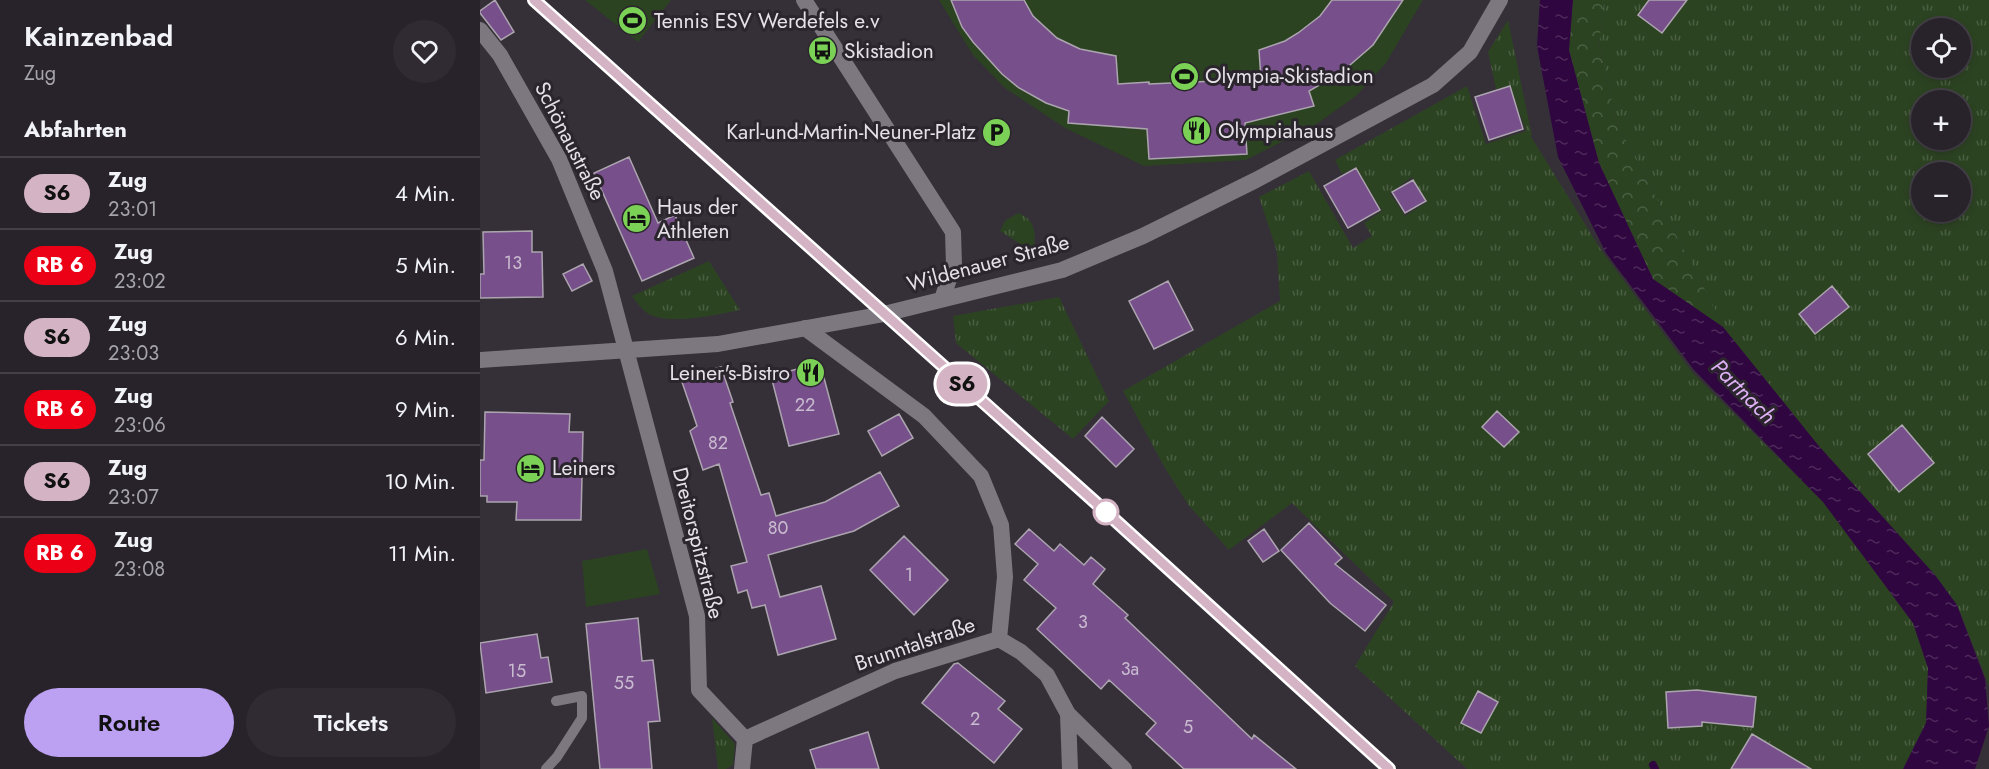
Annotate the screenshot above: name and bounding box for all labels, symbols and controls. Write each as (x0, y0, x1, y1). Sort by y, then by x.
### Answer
sports icon: Tennis ESV Werdefels e.v (617, 5, 649, 37)
place label: Tennis ESV Werdefels e.v (654, 6, 880, 36)
text: Kainzenbad (24, 16, 173, 57)
map controls (1911, 18, 1971, 222)
button: locate (1911, 18, 1971, 78)
button: heart (393, 20, 456, 83)
bus stop icon: Skistadion (807, 35, 839, 67)
place label: Skistadion (844, 36, 934, 66)
text: Zug (24, 59, 56, 88)
sports icon: Olympia-Skistadion (1168, 60, 1200, 92)
place label: Olympia-Skistadion (1205, 61, 1374, 91)
street label: Schönaustraße (527, 76, 613, 206)
button: + (1911, 90, 1971, 150)
text: Abfahrten (24, 113, 127, 145)
restaurant icon: Olympiahaus (1181, 115, 1213, 147)
parking icon: Karl-und-Martin-Neuner-Platz (981, 116, 1013, 148)
place label: Olympiahaus (1218, 116, 1333, 146)
place label: Karl-und-Martin-Neuner-Platz (726, 117, 976, 147)
button: − (1911, 162, 1971, 222)
text: Zug (108, 163, 147, 195)
text: 4 Min. (395, 177, 456, 209)
text: S6 (43, 178, 71, 208)
place label: Haus der Athleten (657, 192, 739, 246)
text: 23:01 (108, 195, 157, 224)
hotel icon: Haus der Athleten (620, 203, 652, 235)
street label: Wildenauer Straße (904, 227, 1073, 299)
text: Zug (114, 235, 153, 267)
text: 5 Min. (395, 249, 456, 281)
text: RB 6 (36, 250, 84, 280)
house number: 13 (504, 250, 522, 276)
text: 23:02 (114, 267, 166, 296)
text: Zug (108, 307, 147, 339)
text: 6 Min. (395, 321, 456, 353)
text: S6 (43, 322, 71, 352)
text: 23:03 (108, 339, 159, 368)
water label: Partnach (1704, 351, 1784, 431)
restaurant icon: Leiner's-Bistro (795, 357, 827, 389)
place label: Leiner's-Bistro (669, 358, 790, 388)
line badge: S6 (935, 364, 989, 404)
text: S6 (948, 369, 976, 399)
text: Zug (114, 379, 153, 411)
house number: 22 (795, 392, 815, 418)
text: 9 Min. (395, 393, 456, 425)
text: RB 6 (36, 394, 84, 424)
text: 23:06 (114, 411, 166, 440)
house number: 82 (708, 430, 728, 456)
text: Zug (108, 451, 147, 483)
hotel icon: Leiners (515, 452, 547, 484)
place label: Leiners (552, 453, 615, 483)
street label: Dreitorspitzstraße (665, 464, 731, 622)
text: 10 Min. (385, 465, 456, 497)
text: S6 (43, 466, 71, 496)
text: 23:07 (108, 483, 159, 512)
unlabelled marker (1093, 499, 1119, 525)
house number: 80 (768, 515, 789, 541)
text: Zug (114, 523, 153, 555)
text: 11 Min. (388, 537, 456, 569)
text: RB 6 (36, 538, 84, 568)
text: 23:08 (114, 555, 165, 584)
house number: 1 (905, 562, 913, 588)
street label: Brunntalstraße (851, 609, 979, 679)
house number: 3 (1078, 609, 1088, 635)
house number: 3a (1121, 656, 1139, 682)
house number: 15 (508, 658, 526, 684)
house number: 55 (614, 670, 634, 696)
button: Route (24, 688, 234, 757)
button: Tickets (246, 688, 456, 757)
house number: 2 (970, 706, 980, 732)
house number: 5 (1183, 714, 1193, 740)

